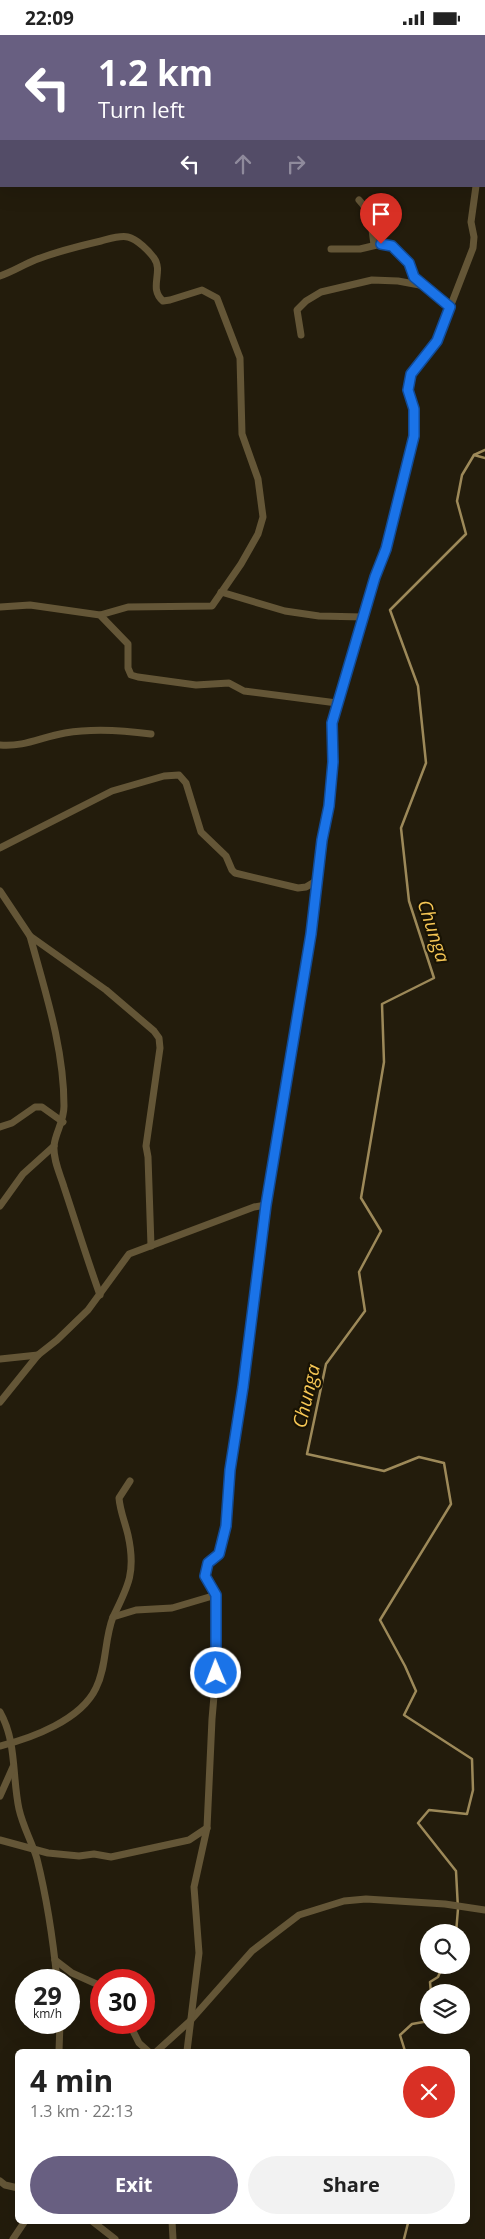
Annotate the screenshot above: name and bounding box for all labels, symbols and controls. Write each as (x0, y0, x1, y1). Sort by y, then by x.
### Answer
text: 22:09 (25, 5, 74, 31)
text: 1.2 km (98, 49, 213, 96)
icon: left (15, 55, 80, 120)
text: Turn left (98, 94, 185, 124)
icon: left (176, 150, 204, 178)
icon: ahead (229, 150, 257, 178)
icon: right (282, 150, 310, 178)
pin (360, 193, 402, 244)
icon: arrive (367, 200, 395, 228)
water label: Chunga (412, 896, 456, 966)
water label: Chunga (286, 1361, 326, 1430)
position arrow (189, 1646, 241, 1698)
map controls (420, 1924, 470, 2034)
button: search (420, 1924, 470, 1974)
speed limit sign: 30 (90, 1969, 155, 2034)
text: 29 (33, 1978, 62, 2012)
button: layers (420, 1984, 470, 2034)
text: km/h (33, 2005, 62, 2022)
text: 4 min (30, 2060, 113, 2101)
button: close (403, 2066, 455, 2118)
text: 1.3 km · 22:13 (30, 2100, 133, 2122)
button: Exit (30, 2156, 238, 2214)
button: Share (248, 2156, 455, 2214)

